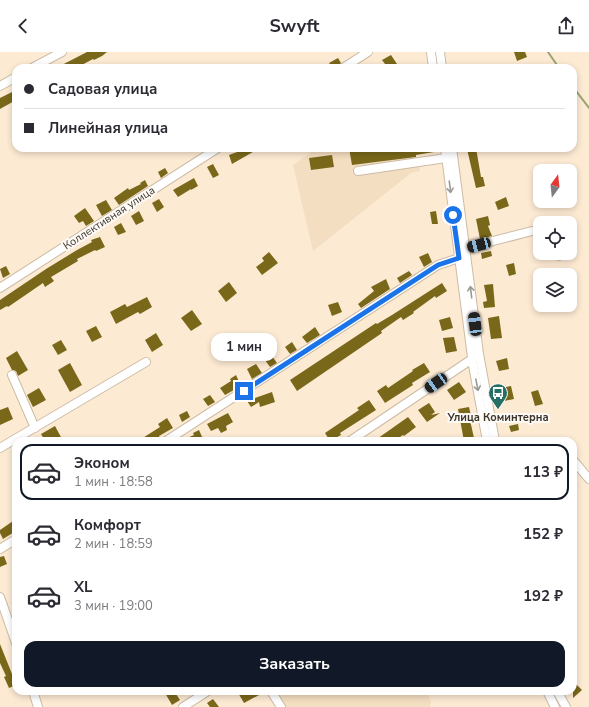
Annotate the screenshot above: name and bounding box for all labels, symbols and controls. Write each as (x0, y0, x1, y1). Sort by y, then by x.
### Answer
text: Swyft (270, 14, 319, 38)
icon: back (12, 15, 34, 37)
icon: share (555, 15, 577, 37)
text: Садовая улица (48, 79, 157, 99)
text: Линейная улица (48, 118, 168, 138)
north arrow (533, 164, 577, 208)
map controls (533, 164, 577, 312)
one-way arrow (446, 180, 454, 193)
street label: Коллективная улица (60, 183, 158, 253)
route start (444, 206, 462, 224)
button: locate (533, 216, 577, 260)
car (466, 236, 492, 254)
button: layers (533, 268, 577, 312)
one-way arrow (467, 286, 475, 299)
car (468, 311, 482, 337)
callout: 1 мин (211, 333, 277, 361)
text: 1 мин (226, 338, 262, 356)
car (423, 371, 449, 395)
one-way arrow (473, 378, 481, 391)
route end (235, 382, 253, 400)
bus stop icon: Улица Коминтерна (487, 382, 509, 410)
place label: Улица Коминтерна (446, 410, 549, 425)
text: Эконом (74, 453, 130, 473)
icon: car (26, 454, 62, 490)
text: 113 ₽ (523, 462, 563, 482)
text: 1 мин · 18:58 (74, 473, 153, 491)
text: Комфорт (74, 515, 141, 535)
icon: car (26, 516, 62, 552)
text: 152 ₽ (523, 524, 563, 544)
text: 2 мин · 18:59 (74, 535, 153, 553)
text: XL (74, 577, 93, 597)
icon: car (26, 578, 62, 614)
text: 192 ₽ (523, 586, 563, 606)
text: 3 мин · 19:00 (74, 597, 153, 615)
button: Заказать (24, 641, 565, 687)

